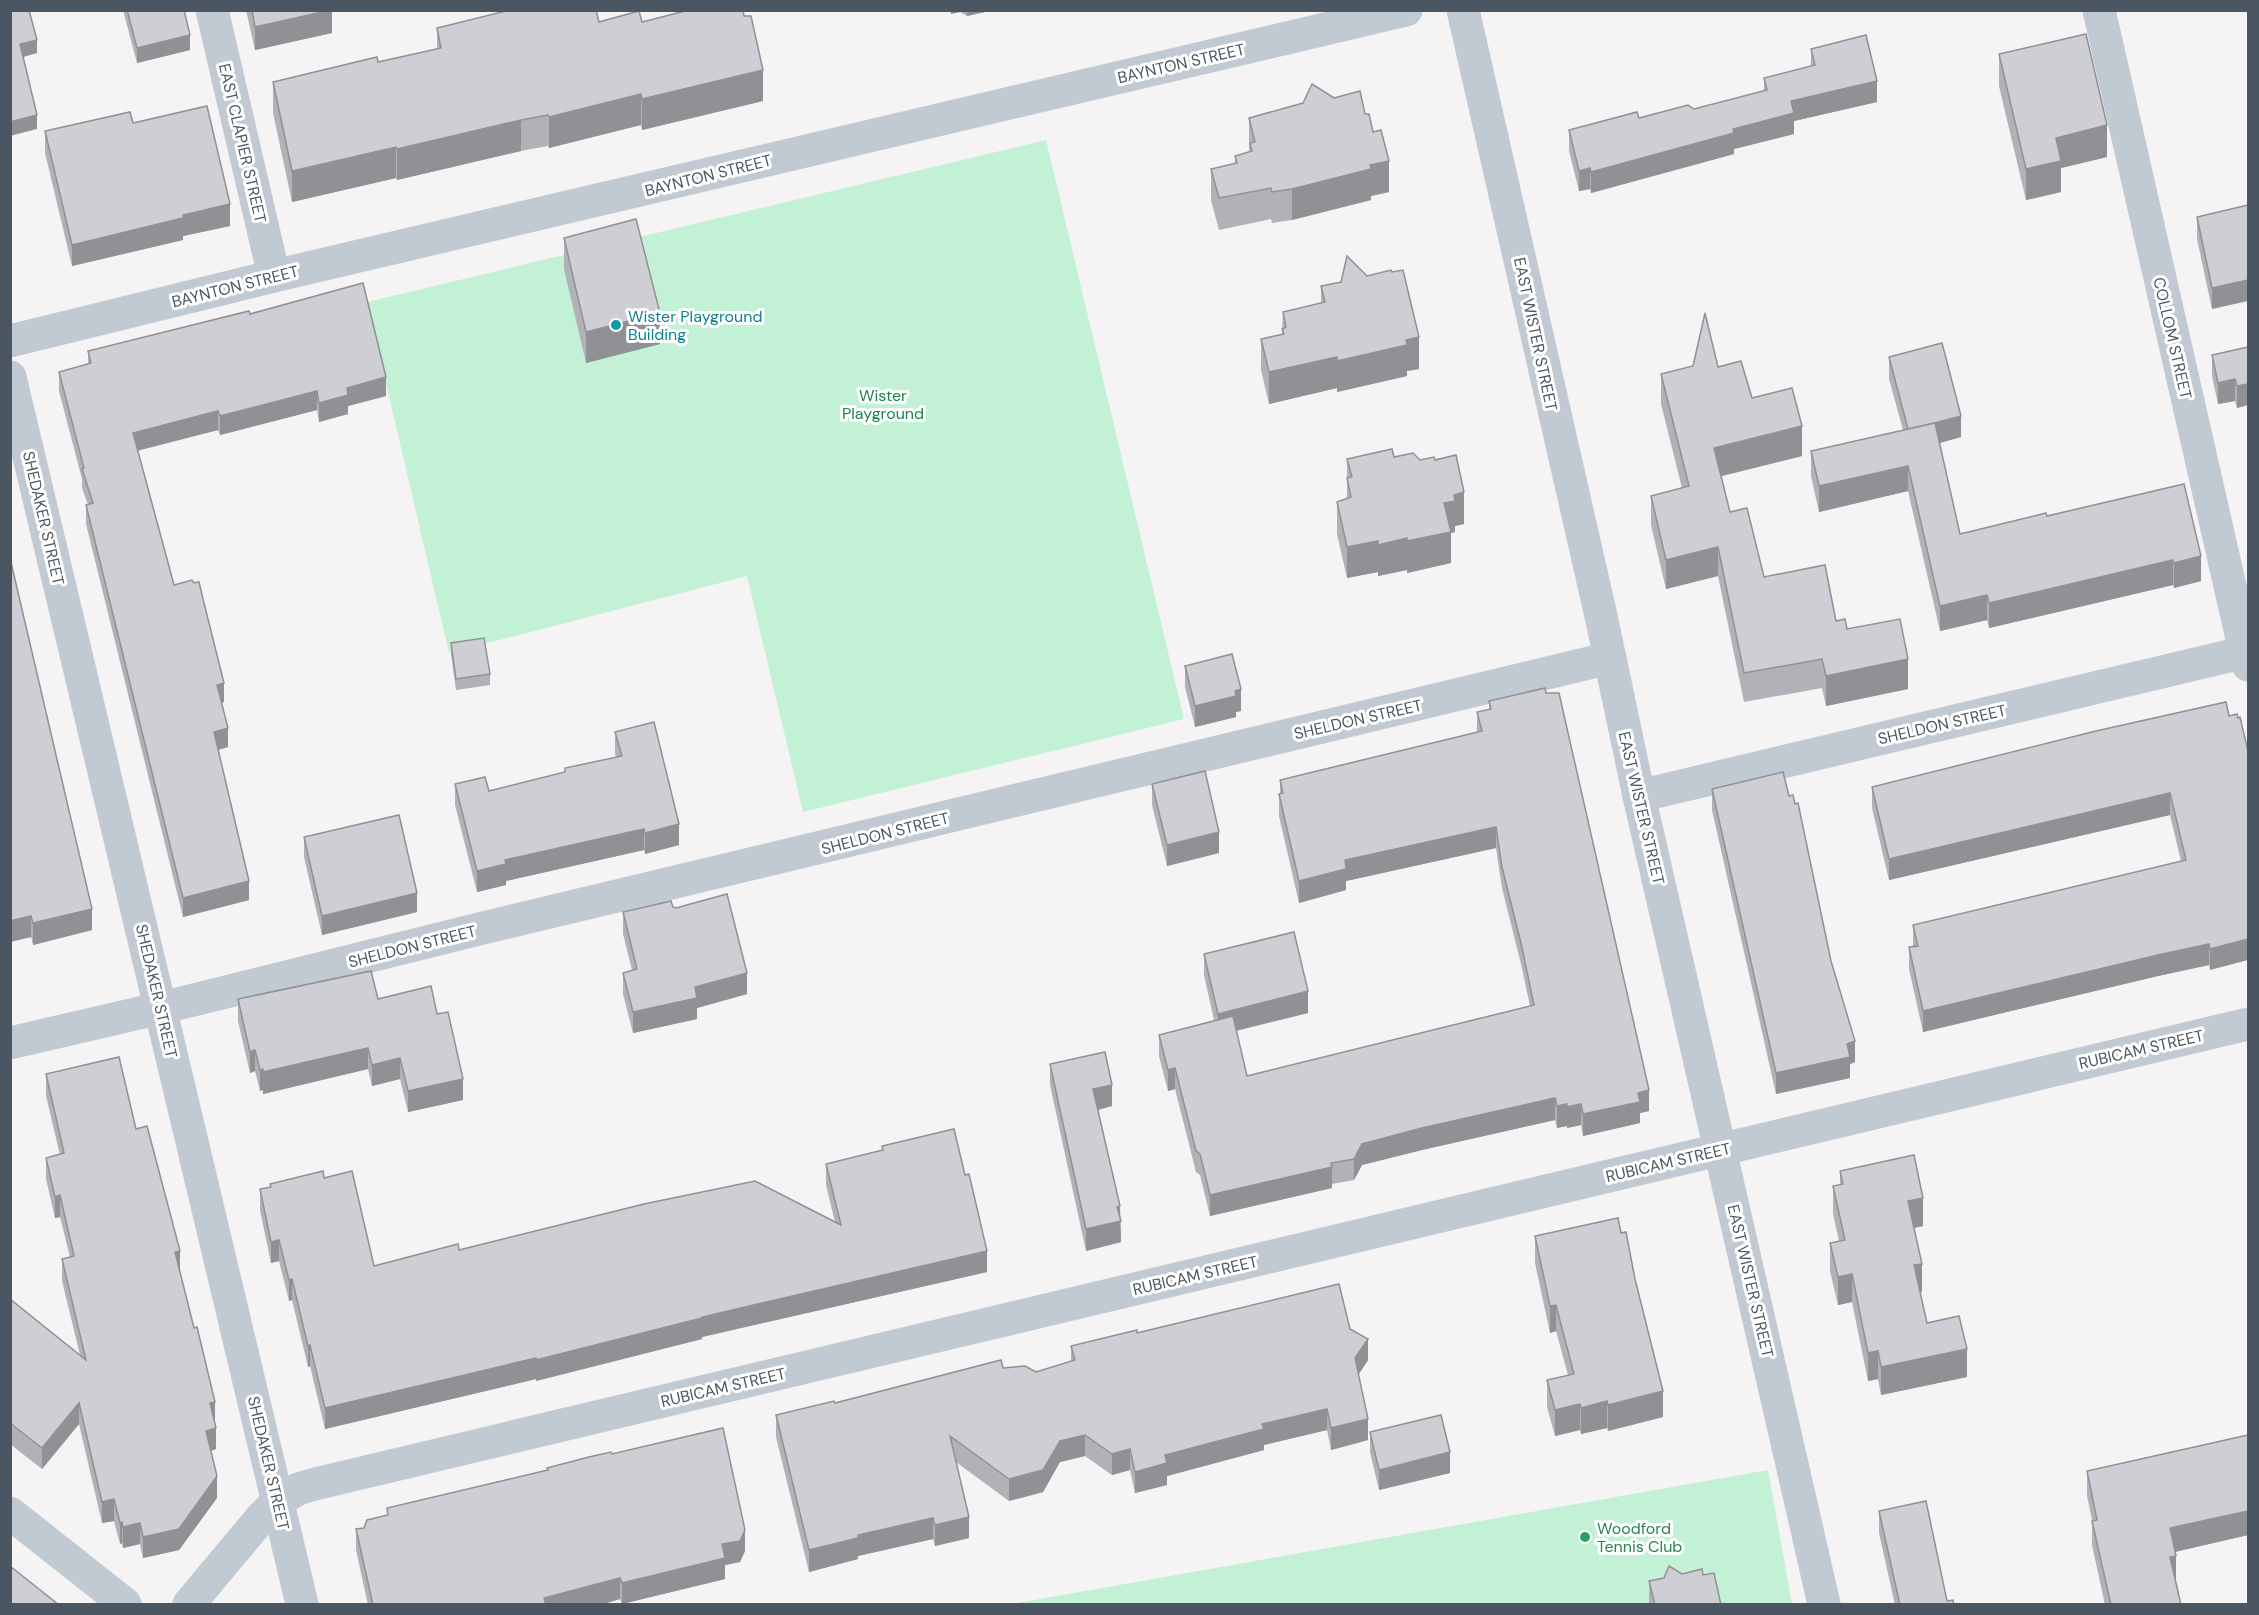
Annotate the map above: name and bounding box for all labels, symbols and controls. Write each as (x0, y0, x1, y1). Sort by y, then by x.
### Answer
street label: BAYNTON STREET (1115, 39, 1247, 88)
street label: EAST CLAPIER STREET (214, 61, 271, 225)
street label: BAYNTON STREET (643, 150, 774, 201)
street label: EAST WISTER STREET (1509, 255, 1562, 413)
street label: BAYNTON STREET (170, 261, 301, 312)
street label: COLLOM STREET (2148, 275, 2197, 401)
place label: Wister Playground Building (628, 306, 762, 345)
marker: Wister Playground Building (609, 318, 623, 332)
park label: Wister Playground (842, 385, 924, 424)
street label: SHEDAKER STREET (18, 449, 69, 587)
street label: SHELDON STREET (1292, 695, 1424, 744)
street label: SHELDON STREET (1876, 700, 2008, 749)
street label: EAST WISTER STREET (1614, 730, 1669, 887)
street label: SHELDON STREET (819, 807, 951, 860)
street label: SHELDON STREET (346, 920, 478, 973)
street label: SHEDAKER STREET (131, 922, 182, 1060)
street label: RUBICAM STREET (2077, 1025, 2206, 1074)
street label: RUBICAM STREET (1604, 1138, 1733, 1187)
street label: EAST WISTER STREET (1723, 1203, 1778, 1360)
street label: RUBICAM STREET (1131, 1251, 1260, 1300)
street label: RUBICAM STREET (659, 1363, 788, 1412)
street label: SHEDAKER STREET (243, 1394, 294, 1532)
place label: Woodford Tennis Club (1597, 1518, 1682, 1557)
marker: Woodford Tennis Club (1578, 1530, 1592, 1544)

